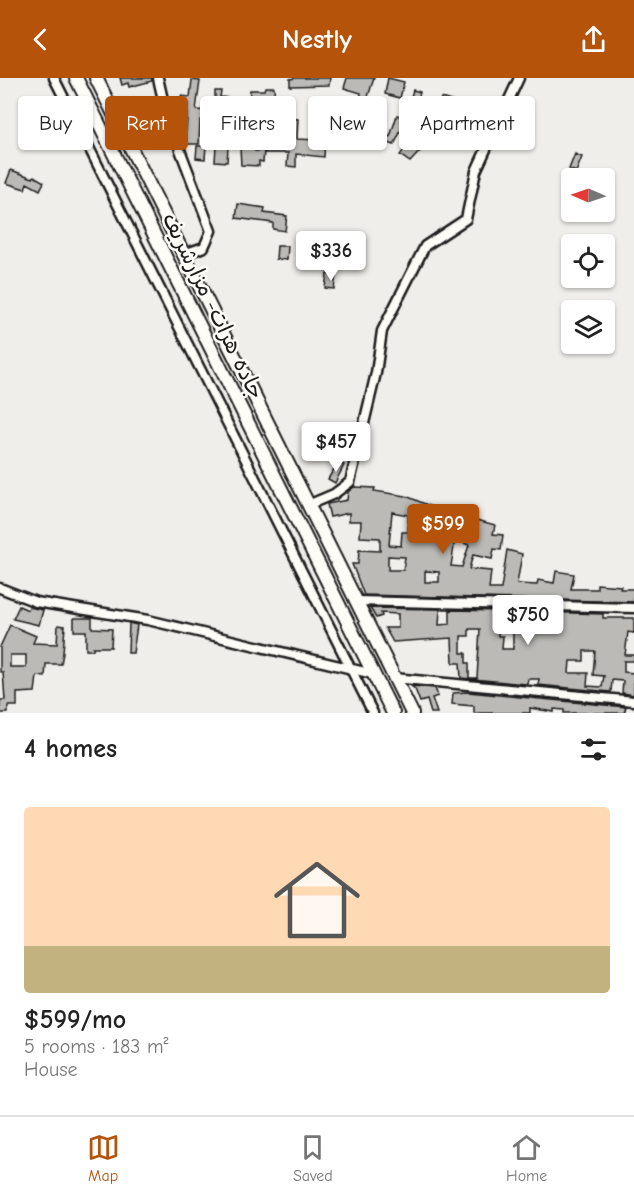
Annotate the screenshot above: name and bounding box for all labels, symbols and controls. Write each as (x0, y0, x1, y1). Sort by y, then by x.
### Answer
icon: back (24, 23, 57, 56)
icon: share (577, 23, 610, 56)
text: Nestly (282, 24, 352, 55)
chip: Buy (18, 96, 93, 150)
chip: Rent (105, 96, 188, 150)
chip: Filters (200, 96, 296, 150)
chip: New (308, 96, 387, 150)
chip: Apartment (399, 96, 535, 150)
north arrow (561, 168, 615, 222)
map controls (561, 168, 615, 354)
street label: جاده هرات- مزارشریف (157, 209, 269, 403)
pin: $336 (295, 231, 367, 282)
button: locate (561, 234, 615, 288)
text: $336 (310, 239, 352, 262)
button: layers (561, 300, 615, 354)
pin: $457 (300, 422, 372, 473)
text: $457 (315, 430, 357, 453)
pin: $599 (407, 504, 479, 555)
text: $599 (421, 512, 465, 535)
pin: $750 (492, 595, 564, 646)
text: $750 (506, 603, 550, 626)
icon: filters (577, 733, 610, 766)
text: 4 homes (24, 734, 117, 764)
icon: home (263, 846, 371, 954)
text: $599/mo (24, 1005, 126, 1035)
text: 5 rooms · 183 m² (24, 1035, 169, 1058)
text: House (24, 1058, 78, 1081)
tab: Map (87, 1131, 120, 1185)
tab: Saved (293, 1131, 333, 1185)
tab: Home (506, 1131, 547, 1185)

